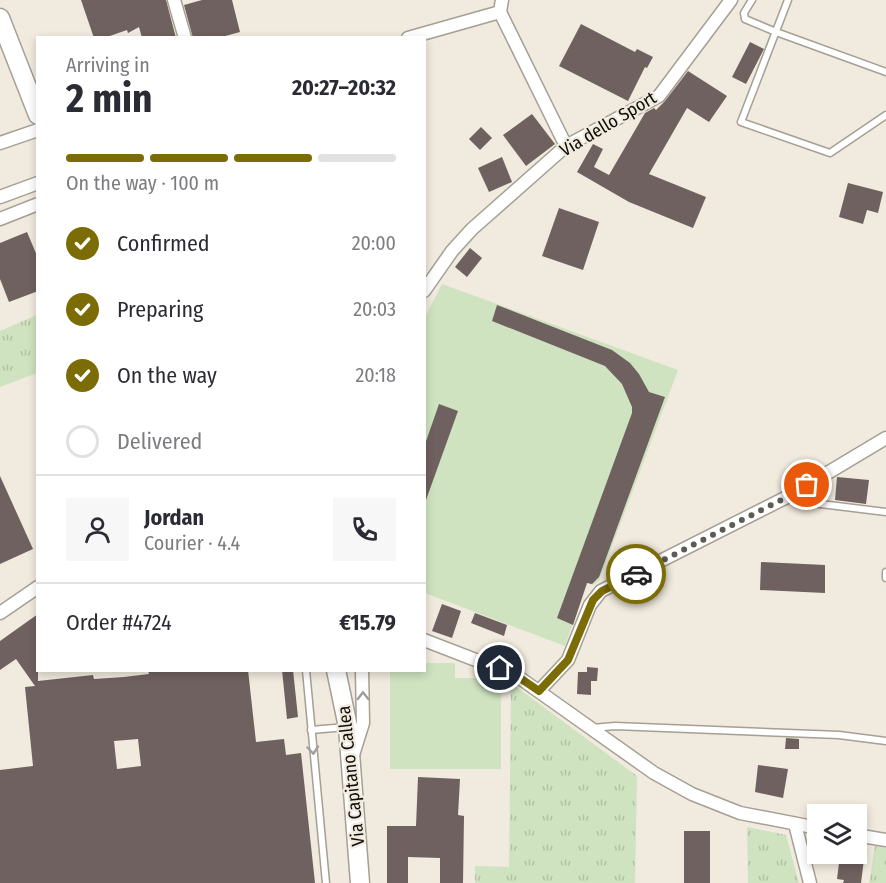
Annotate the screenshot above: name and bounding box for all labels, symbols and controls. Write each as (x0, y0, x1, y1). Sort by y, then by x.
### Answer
text: Arriving in (66, 53, 150, 77)
text: 20:27–20:32 (292, 74, 396, 101)
text: 2 min (66, 76, 152, 122)
street label: Via dello Sport (556, 87, 660, 161)
text: On the way · 100 m (66, 171, 219, 195)
icon: check (66, 227, 99, 260)
text: Confirmed (117, 230, 210, 257)
text: 20:00 (352, 231, 396, 255)
icon: check (66, 293, 99, 326)
text: Preparing (117, 296, 203, 323)
text: 20:03 (353, 297, 396, 321)
icon: check (66, 359, 99, 392)
text: On the way (117, 362, 217, 389)
text: 20:18 (356, 363, 396, 387)
text: Delivered (117, 428, 202, 455)
pin (781, 459, 832, 510)
icon: bag (790, 468, 823, 501)
button: person (66, 498, 129, 561)
button: phone (333, 498, 396, 561)
text: Jordan (144, 504, 204, 531)
text: Courier · 4.4 (144, 531, 240, 555)
courier (606, 544, 666, 604)
icon: car (620, 558, 653, 591)
text: Order #4724 (66, 609, 172, 636)
text: €15.79 (339, 609, 396, 636)
pin (474, 642, 525, 693)
icon: home (483, 651, 516, 684)
one-way arrow (357, 692, 369, 701)
street label: Via Capitano Callea (333, 705, 369, 847)
one-way arrow (306, 745, 319, 754)
map controls (807, 804, 867, 864)
button: layers (807, 804, 867, 864)

